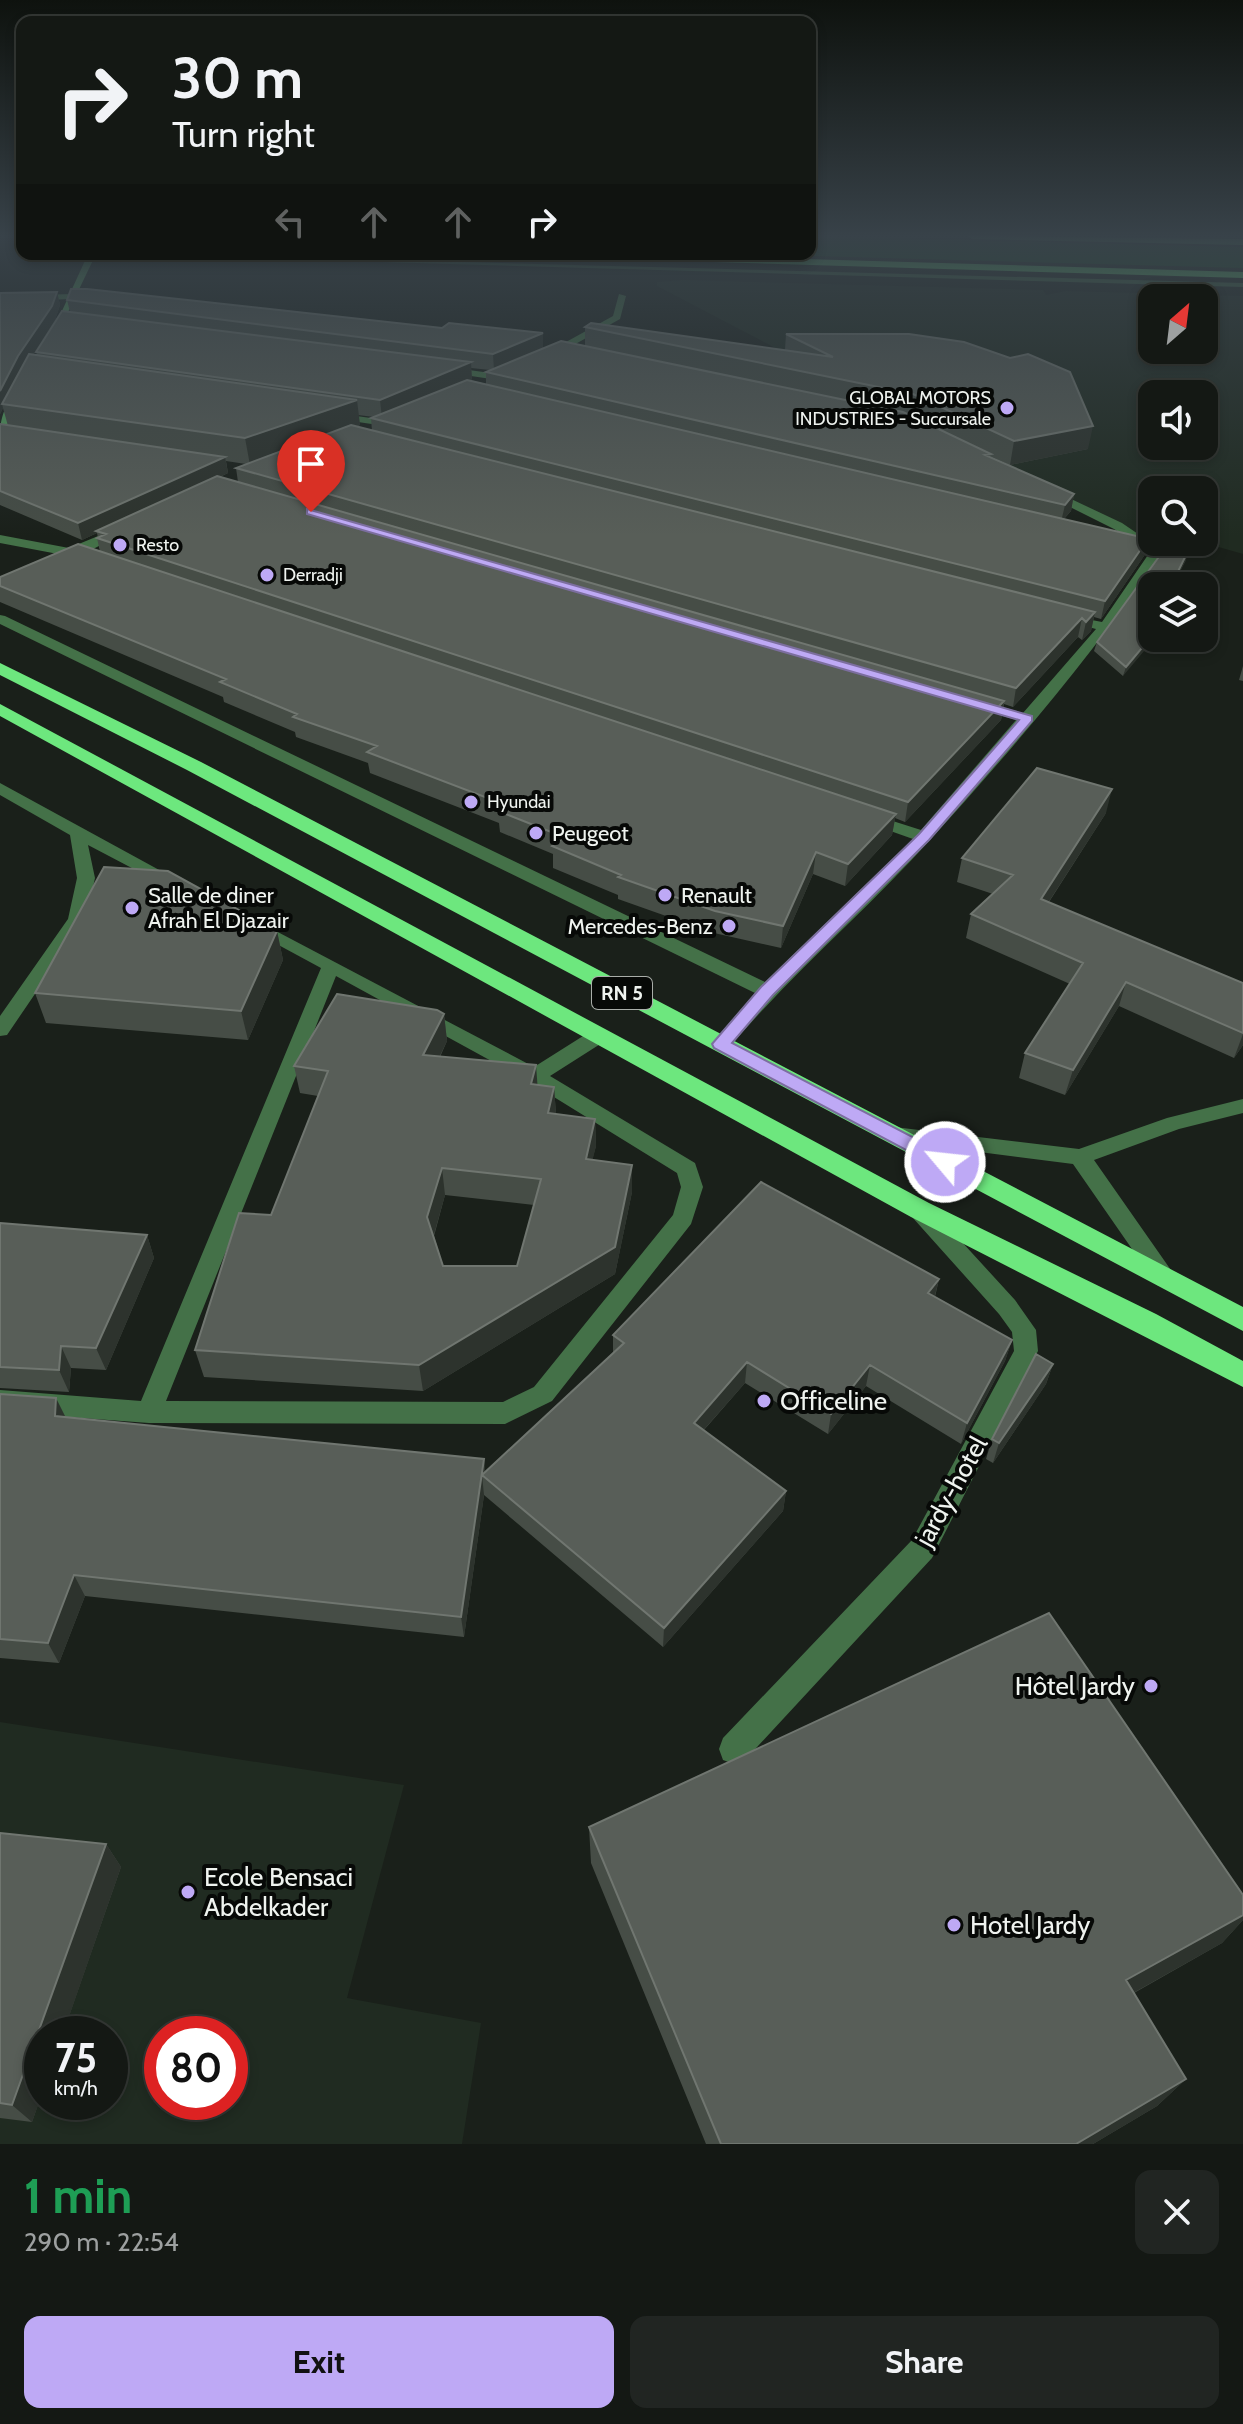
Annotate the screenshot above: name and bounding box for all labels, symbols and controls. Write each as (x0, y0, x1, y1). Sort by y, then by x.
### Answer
text: 30 m (172, 44, 303, 112)
icon: right (40, 48, 144, 152)
text: Turn right (172, 112, 315, 156)
icon: left (268, 200, 312, 244)
icon: ahead (352, 200, 396, 244)
icon: ahead (436, 200, 480, 244)
icon: right (520, 200, 564, 244)
north arrow (1138, 284, 1218, 364)
map controls (1138, 284, 1218, 652)
button: sound (1138, 380, 1218, 460)
place label: GLOBAL MOTORS INDUSTRIES - Succursale (795, 387, 991, 430)
marker: GLOBAL MOTORS INDUSTRIES - Succursale (998, 399, 1016, 417)
pin (277, 430, 345, 512)
icon: arrive (289, 442, 333, 486)
button: search (1138, 476, 1218, 556)
place label: Resto (136, 534, 179, 556)
marker: Resto (111, 536, 129, 554)
place label: Derradji (283, 564, 343, 586)
marker: Derradji (258, 566, 276, 584)
button: layers (1138, 572, 1218, 652)
place label: Hyundai (487, 791, 551, 813)
marker: Hyundai (462, 793, 480, 811)
place label: Peugeot (552, 820, 629, 847)
marker: Peugeot (527, 824, 545, 842)
place label: Salle de diner Afrah El Djazair (148, 882, 289, 934)
place label: Renault (681, 882, 753, 909)
marker: Renault (656, 886, 674, 904)
marker: Salle de diner Afrah El Djazair (123, 899, 141, 917)
place label: Mercedes-Benz (567, 913, 713, 940)
marker: Mercedes-Benz (720, 917, 738, 935)
road number: RN 5 (592, 977, 652, 1009)
position arrow (903, 1120, 987, 1204)
place label: Officeline (780, 1385, 887, 1417)
marker: Officeline (755, 1392, 773, 1410)
street label: jardy-hotel (907, 1430, 994, 1552)
place label: Hôtel Jardy (1015, 1670, 1135, 1702)
marker: Hôtel Jardy (1142, 1677, 1160, 1695)
place label: Ecole Bensaci Abdelkader (204, 1861, 353, 1923)
marker: Ecole Bensaci Abdelkader (179, 1883, 197, 1901)
place label: Hotel Jardy (970, 1909, 1090, 1941)
marker: Hotel Jardy (945, 1916, 963, 1934)
speed limit sign: 80 (144, 2016, 248, 2120)
text: 75 (55, 2033, 97, 2082)
text: km/h (54, 2076, 98, 2100)
text: 1 min (24, 2167, 132, 2225)
button: close (1135, 2170, 1219, 2254)
text: 290 m · 22:54 (24, 2226, 179, 2258)
button: Exit (24, 2316, 614, 2408)
button: Share (630, 2316, 1219, 2408)

